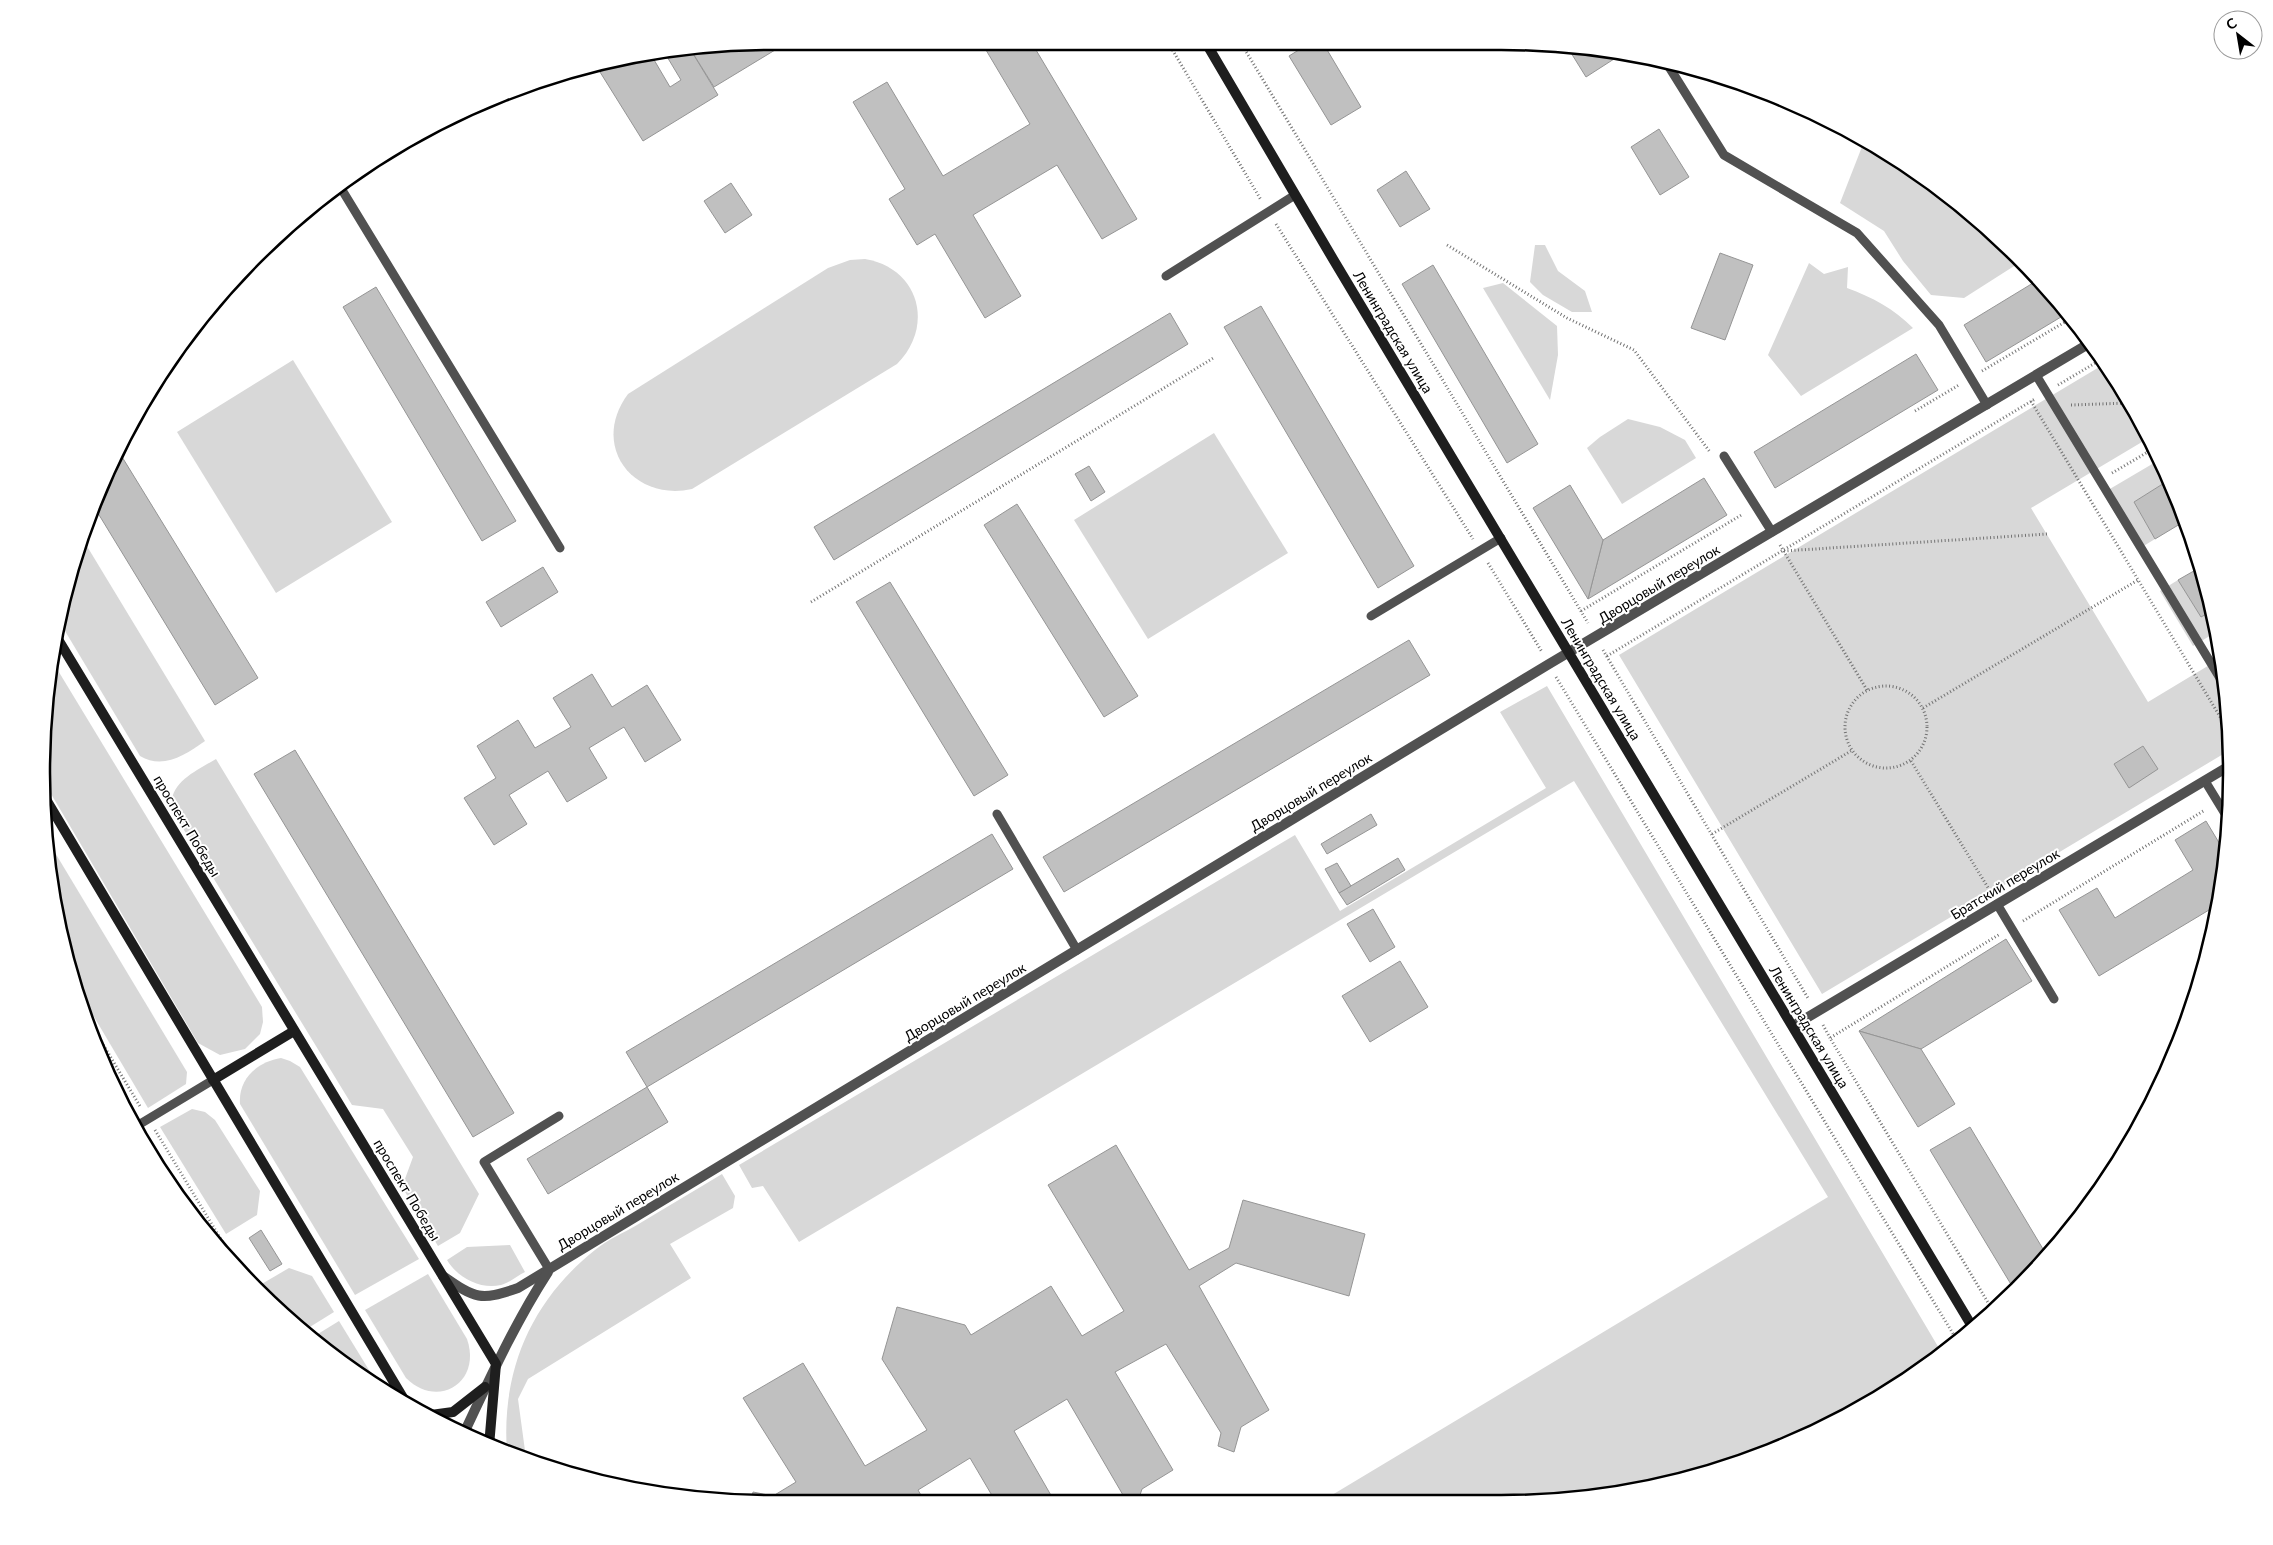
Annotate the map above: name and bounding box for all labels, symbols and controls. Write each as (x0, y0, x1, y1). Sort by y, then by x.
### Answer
north arrow (2213, 10, 2263, 60)
text: С (2223, 13, 2240, 33)
street label: Ленинградская улица (1350, 267, 1437, 396)
street label: Дворцовый переулок (1595, 540, 1723, 627)
street label: Ленинградская улица (1558, 614, 1645, 743)
street label: Дворцовый переулок (1247, 748, 1375, 835)
street label: проспект Победы (150, 772, 225, 880)
street label: Братский переулок (1947, 844, 2063, 923)
street label: Дворцовый переулок (901, 958, 1029, 1045)
street label: Ленинградская улица (1766, 962, 1853, 1091)
street label: проспект Победы (370, 1136, 445, 1244)
street label: Дворцовый переулок (554, 1167, 682, 1254)

